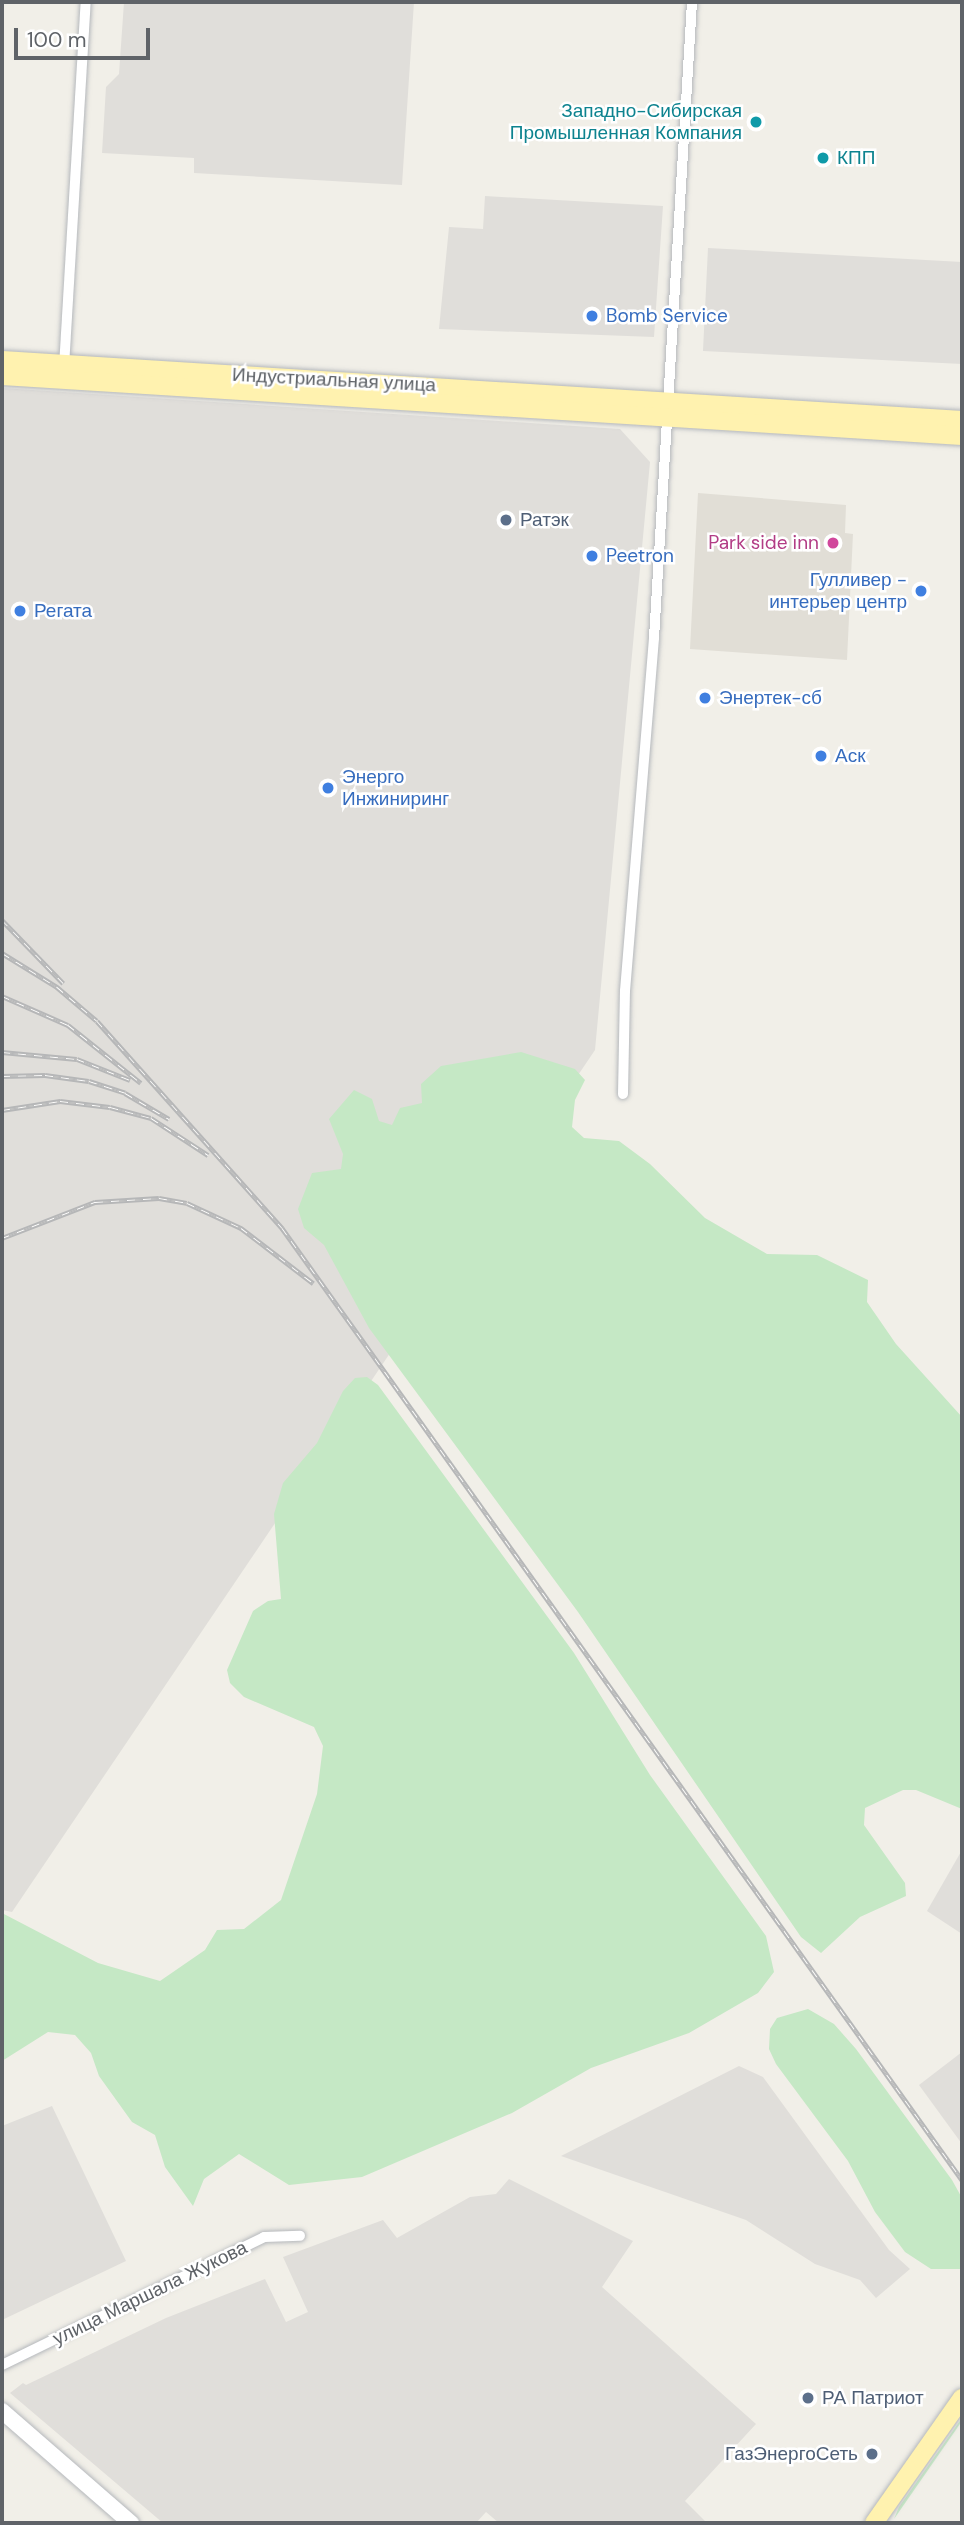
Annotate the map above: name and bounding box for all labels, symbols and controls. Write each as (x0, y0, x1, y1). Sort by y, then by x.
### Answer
scale bar (18, 14, 154, 58)
text: 100 m (27, 26, 87, 54)
place label: Западно-Сибирская Промышленная Компания (510, 100, 742, 144)
marker: Западно-Сибирская Промышленная Компания (748, 114, 764, 130)
place label: КПП (837, 147, 875, 169)
marker: КПП (815, 150, 831, 166)
place label: Bomb Service (606, 305, 728, 327)
marker: Bomb Service (584, 308, 600, 324)
street label: Индустриальная улица (231, 363, 437, 397)
place label: Ратэк (520, 509, 569, 531)
marker: Ратэк (498, 512, 514, 528)
place label: Park side inn (708, 532, 819, 554)
marker: Park side inn (825, 535, 841, 551)
place label: Peetron (606, 545, 674, 567)
marker: Peetron (584, 548, 600, 564)
place label: Гулливер - интерьер центр (769, 569, 907, 613)
marker: Гулливер - интерьер центр (913, 583, 929, 599)
place label: Регата (34, 600, 92, 622)
marker: Регата (12, 603, 28, 619)
place label: Энертек-сб (719, 687, 822, 709)
marker: Энертек-сб (697, 690, 713, 706)
place label: Аск (835, 745, 865, 767)
marker: Аск (813, 748, 829, 764)
place label: Энерго Инжиниринг (342, 766, 449, 810)
marker: Энерго Инжиниринг (320, 780, 336, 796)
street label: улица Маршала Жукова (49, 2236, 251, 2350)
place label: РА Патриот (822, 2387, 924, 2409)
marker: РА Патриот (800, 2390, 816, 2406)
place label: ГазЭнергоСеть (725, 2443, 858, 2465)
marker: ГазЭнергоСеть (864, 2446, 880, 2462)

